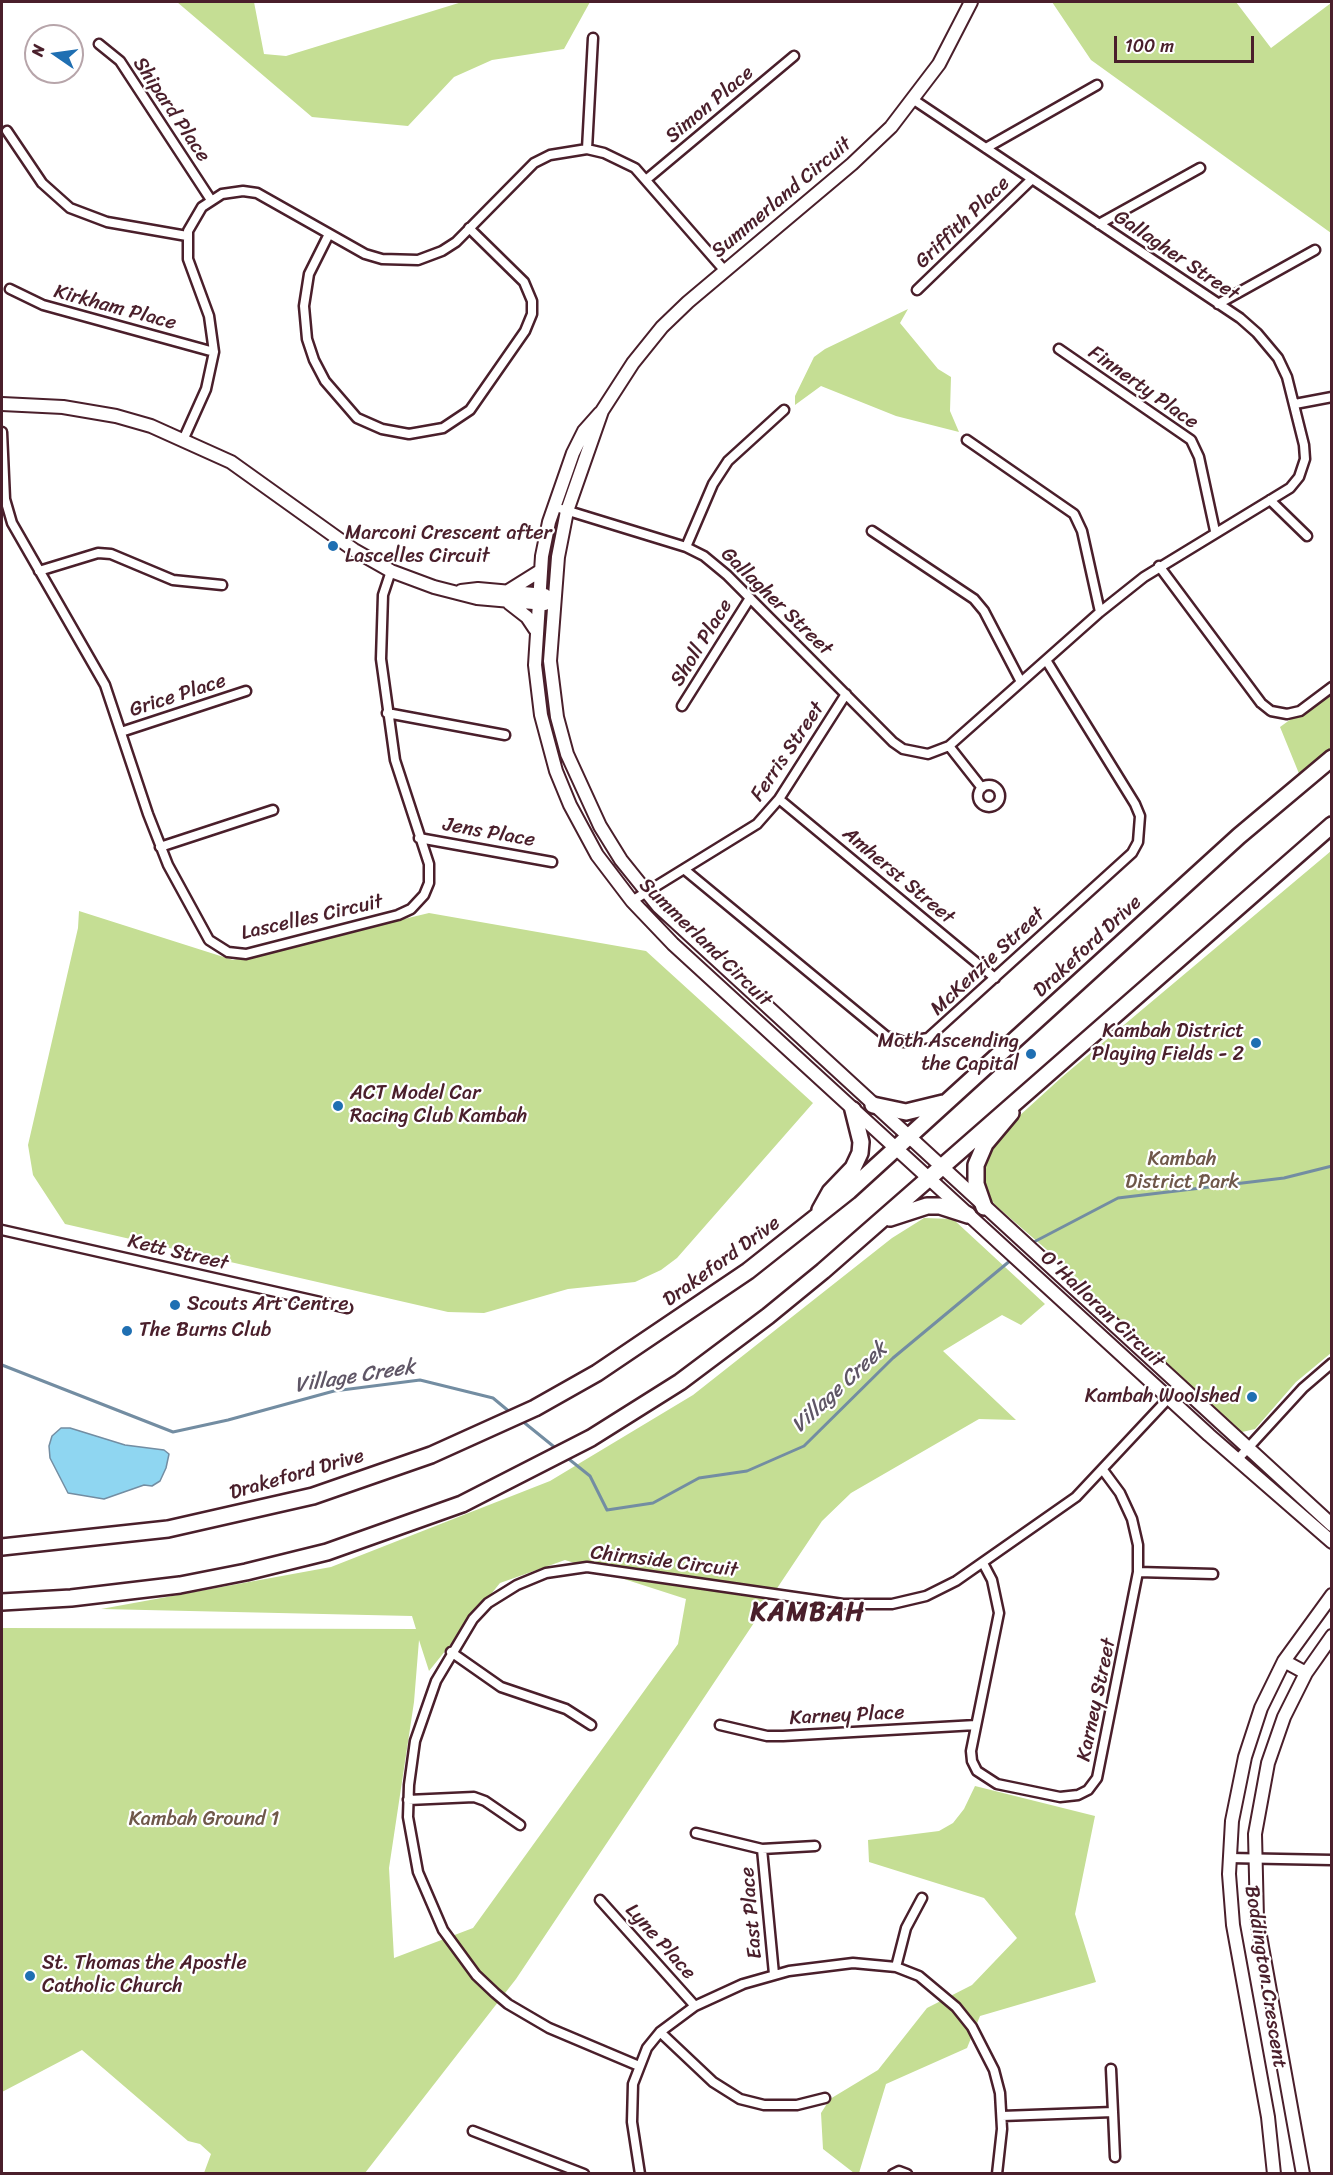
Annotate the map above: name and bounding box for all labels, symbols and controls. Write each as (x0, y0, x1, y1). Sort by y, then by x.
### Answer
north arrow (24, 24, 84, 84)
scale bar (1117, 24, 1256, 62)
text: 100 m (1125, 30, 1174, 62)
text: N (23, 42, 53, 59)
street label: Shipard Place (127, 53, 215, 167)
street label: Simon Place (661, 61, 759, 149)
street label: Summerland Circuit (707, 132, 857, 264)
street label: Griffith Place (911, 172, 1015, 274)
street label: Gallagher Street (1109, 205, 1243, 307)
street label: Kirkham Place (51, 280, 179, 336)
street label: Finnerty Place (1083, 341, 1203, 435)
place label: Marconi Crescent after Lascelles Circuit (345, 522, 552, 569)
marker: Marconi Crescent after Lascelles Circuit (326, 539, 340, 553)
street label: Gallagher Street (715, 543, 837, 661)
street label: Sholl Place (666, 595, 738, 691)
street label: Grice Place (127, 669, 229, 723)
street label: Ferris Street (746, 698, 830, 806)
street label: Jens Place (441, 813, 537, 853)
street label: Amherst Street (837, 822, 959, 930)
street label: Summerland Circuit (634, 874, 776, 1012)
street label: Lascelles Circuit (239, 890, 385, 946)
street label: Drakeford Drive (1029, 891, 1147, 1003)
street label: McKenzie Street (926, 903, 1050, 1021)
place label: Kambah District Playing Fields - 2 (1092, 1020, 1244, 1067)
place label: Moth Ascending the Capital (878, 1030, 1019, 1077)
marker: Kambah District Playing Fields - 2 (1249, 1036, 1263, 1050)
marker: Moth Ascending the Capital (1024, 1047, 1038, 1061)
place label: ACT Model Car Racing Club Kambah (350, 1082, 527, 1129)
marker: ACT Model Car Racing Club Kambah (331, 1099, 345, 1113)
park label: Kambah District Park (1125, 1148, 1239, 1195)
street label: Drakeford Drive (659, 1211, 785, 1313)
street label: Kett Street (125, 1230, 231, 1276)
street label: O'Halloran Circuit (1035, 1246, 1169, 1374)
place label: Scouts Art Centre (187, 1293, 349, 1317)
marker: Scouts Art Centre (168, 1298, 182, 1312)
place label: The Burns Club (139, 1319, 271, 1343)
marker: The Burns Club (120, 1324, 134, 1338)
water label: Village Creek (787, 1337, 893, 1439)
water label: Village Creek (293, 1355, 417, 1399)
place label: Kambah Woolshed (1085, 1385, 1240, 1409)
marker: Kambah Woolshed (1245, 1390, 1259, 1404)
street label: Drakeford Drive (227, 1444, 367, 1506)
street label: Chirnside Circuit (589, 1541, 739, 1583)
district label: KAMBAH (750, 1597, 866, 1629)
street label: Karney Street (1072, 1636, 1122, 1764)
street label: Karney Place (789, 1701, 905, 1731)
park label: Kambah Ground 1 (129, 1808, 279, 1832)
street label: East Place (736, 1866, 768, 1960)
street label: Boddington Crescent (1239, 1884, 1291, 2070)
street label: Lyne Place (620, 1899, 700, 1985)
place label: St. Thomas the Apostle Catholic Church (42, 1952, 247, 1999)
marker: St. Thomas the Apostle Catholic Church (23, 1969, 37, 1983)

